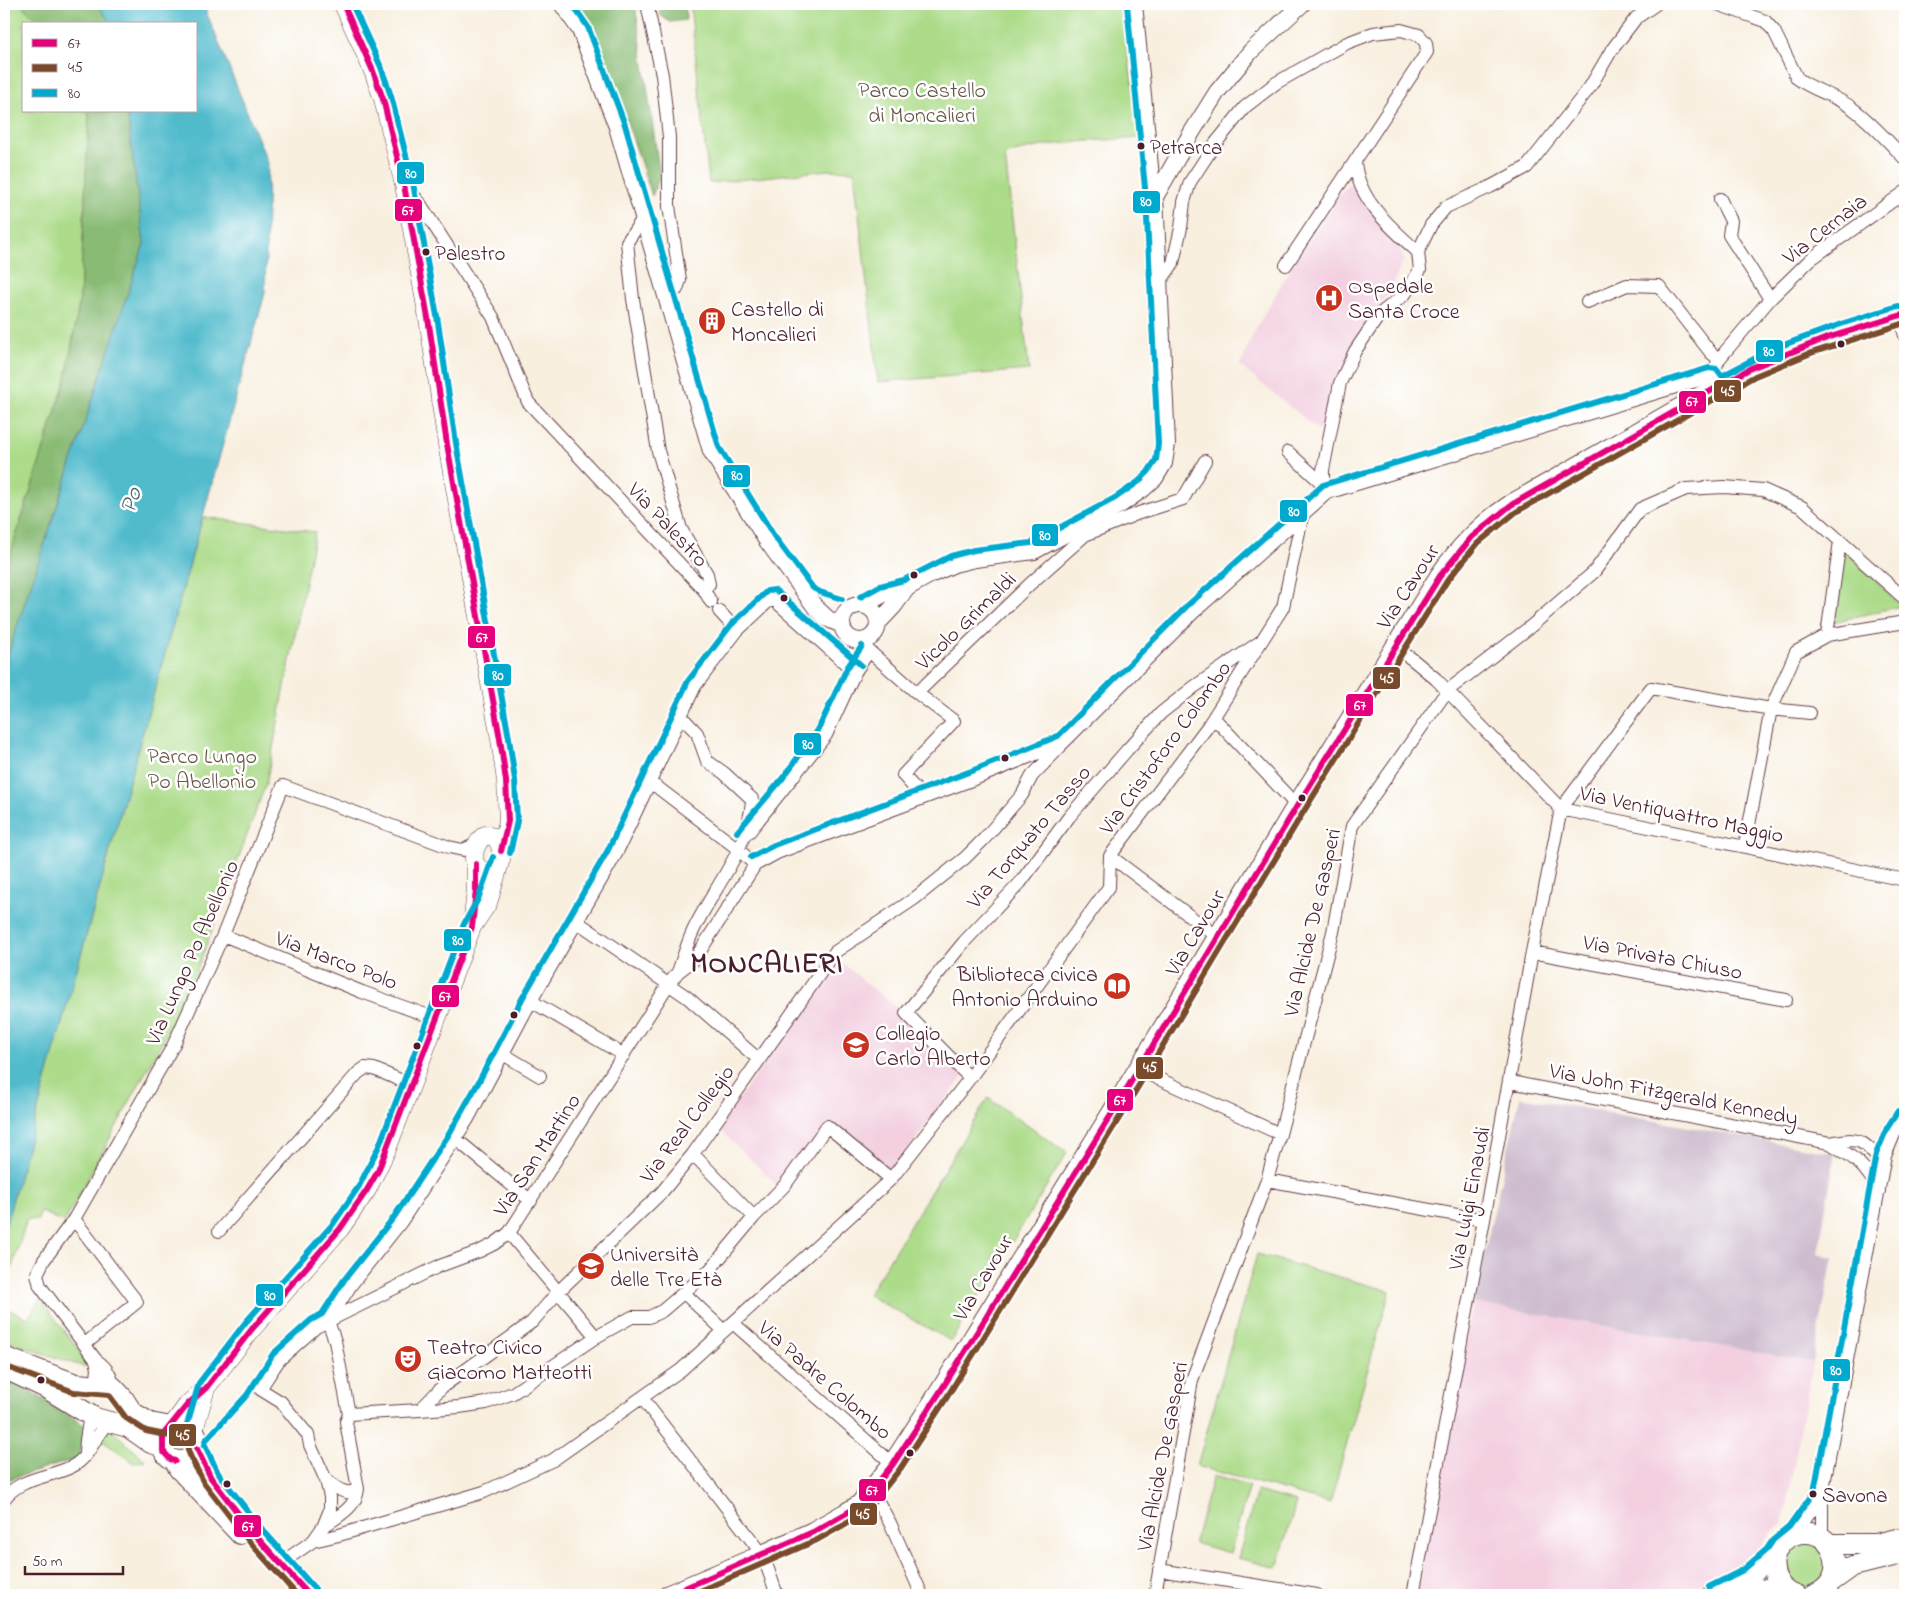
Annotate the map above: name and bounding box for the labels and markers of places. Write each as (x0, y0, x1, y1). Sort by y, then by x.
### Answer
place label: Petrarca (1150, 134, 1222, 164)
marker: Petrarca (1136, 141, 1146, 151)
place label: Palestro (435, 240, 505, 270)
marker: Palestro (421, 247, 431, 257)
place label: Ospedale Santa Croce (1348, 272, 1460, 329)
hospital icon: Ospedale Santa Croce (1314, 283, 1344, 313)
place label: Castello di Moncalieri (731, 295, 824, 352)
building icon: Castello di Moncalieri (697, 306, 727, 336)
unlabelled marker (1836, 339, 1846, 349)
unlabelled marker (909, 570, 919, 580)
unlabelled marker (779, 593, 789, 603)
unlabelled marker (1000, 753, 1010, 763)
unlabelled marker (1297, 793, 1307, 803)
place label: Biblioteca civica Antonio Arduino (952, 960, 1098, 1017)
library icon: Biblioteca civica Antonio Arduino (1102, 971, 1132, 1001)
unlabelled marker (509, 1010, 519, 1020)
place label: Collegio Carlo Alberto (875, 1019, 991, 1076)
school or university icon: Collegio Carlo Alberto (841, 1030, 871, 1060)
unlabelled marker (412, 1041, 422, 1051)
place label: Università delle Tre Età (610, 1240, 722, 1297)
school or university icon: Università delle Tre Età (576, 1251, 606, 1281)
place label: Teatro Civico Giacomo Matteotti (427, 1333, 592, 1390)
theatre icon: Teatro Civico Giacomo Matteotti (393, 1344, 423, 1374)
unlabelled marker (36, 1375, 46, 1385)
unlabelled marker (905, 1448, 915, 1458)
unlabelled marker (222, 1479, 232, 1489)
place label: Savona (1822, 1482, 1888, 1512)
marker: Savona (1808, 1489, 1818, 1499)

